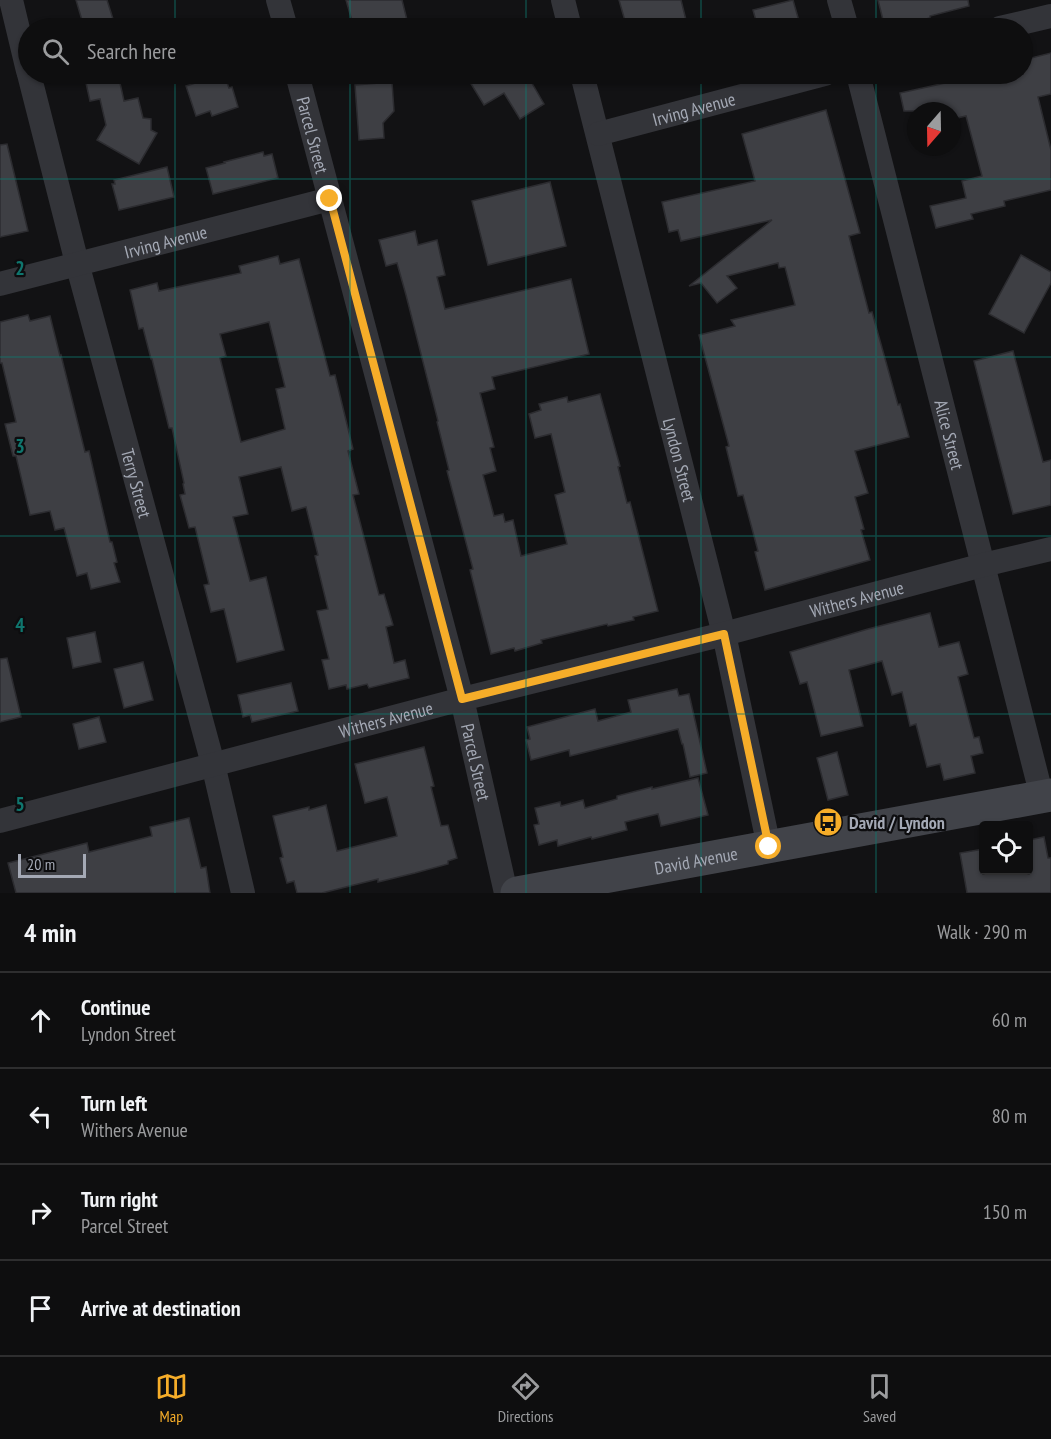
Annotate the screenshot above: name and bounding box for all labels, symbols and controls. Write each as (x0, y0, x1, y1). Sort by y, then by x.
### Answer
search box (18, 18, 1033, 84)
icon: search (39, 35, 72, 68)
text: Search here (87, 37, 176, 65)
street label: Irving Avenue (650, 87, 738, 131)
street label: Parcel Street (292, 94, 334, 176)
north arrow (907, 102, 961, 156)
route end (316, 185, 342, 211)
street label: Irving Avenue (122, 220, 209, 263)
text: 2 (15, 255, 25, 281)
street label: Alice Street (930, 397, 970, 472)
street label: Lyndon Street (658, 416, 701, 504)
text: 3 (15, 433, 25, 459)
street label: Terry Street (116, 446, 157, 520)
street label: Withers Avenue (807, 575, 906, 622)
text: 4 (15, 612, 25, 638)
street label: Withers Avenue (336, 696, 435, 743)
street label: Parcel Street (456, 721, 496, 803)
text: 5 (15, 791, 25, 817)
bus stop icon: David / Lyndon (812, 806, 844, 838)
place label: David / Lyndon (849, 811, 945, 834)
map controls (979, 821, 1033, 875)
button: locate (979, 821, 1033, 875)
route start (755, 833, 781, 859)
street label: David Avenue (653, 841, 740, 879)
scale bar (18, 851, 86, 878)
text: 20 m (27, 854, 55, 874)
text: 4 min (24, 916, 77, 949)
text: Walk · 290 m (937, 919, 1027, 945)
text: Continue (81, 993, 151, 1021)
icon: ahead (24, 1004, 57, 1037)
text: 60 m (992, 1007, 1027, 1033)
text: Lyndon Street (81, 1021, 176, 1047)
text: Turn left (81, 1089, 147, 1117)
icon: left (24, 1100, 57, 1133)
text: 80 m (992, 1103, 1027, 1129)
text: Withers Avenue (81, 1117, 188, 1143)
text: Turn right (81, 1185, 158, 1213)
icon: right (24, 1196, 57, 1229)
text: 150 m (983, 1199, 1027, 1225)
text: Parcel Street (81, 1213, 168, 1239)
icon: arrive (24, 1292, 57, 1325)
text: Arrive at destination (81, 1294, 241, 1322)
tab: Map (155, 1370, 188, 1426)
tab: Directions (498, 1370, 553, 1426)
tab: Saved (863, 1370, 896, 1426)

